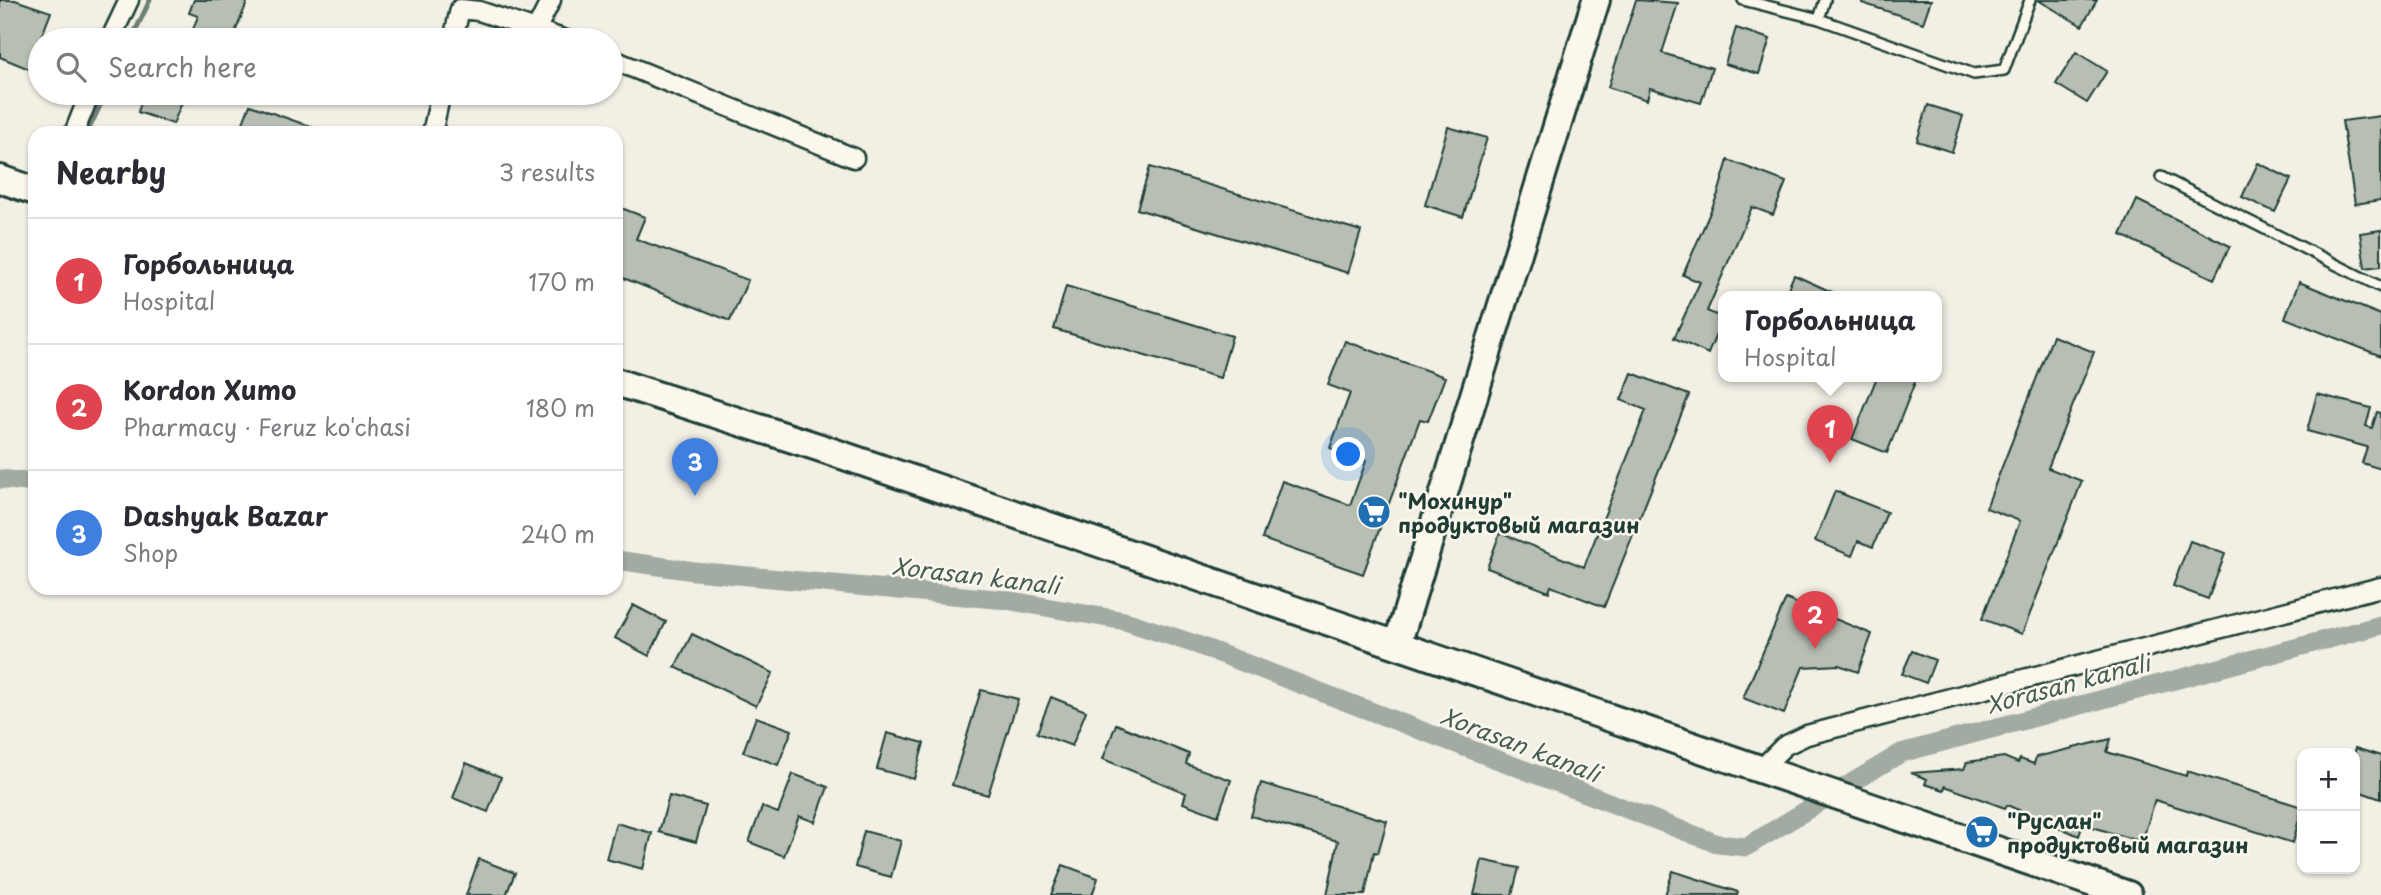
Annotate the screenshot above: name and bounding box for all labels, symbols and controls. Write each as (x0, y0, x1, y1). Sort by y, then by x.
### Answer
search box (28, 28, 623, 105)
text: Search here (108, 47, 257, 86)
icon: search (52, 48, 90, 86)
text: Nearby (56, 149, 166, 194)
text: 3 results (499, 154, 595, 189)
text: Горбольница (123, 244, 294, 283)
text: 1 (74, 264, 85, 299)
text: 170 m (528, 264, 595, 299)
text: Hospital (123, 283, 215, 318)
popup (1718, 291, 1942, 382)
text: Горбольница (1744, 300, 1916, 339)
text: Hospital (1744, 339, 1837, 374)
text: Kordon Xumo (123, 370, 296, 409)
text: 2 (71, 390, 87, 425)
text: 180 m (526, 390, 595, 425)
pin: 1 (1807, 405, 1853, 463)
text: Pharmacy · Feruz ko'chasi (123, 409, 411, 444)
your location (1331, 437, 1365, 471)
pin: 3 (672, 438, 718, 496)
place label: "Мохинур" продуктовый магазин (1398, 484, 1639, 540)
supermarket icon: "Мохинур" продуктовый магазин (1355, 493, 1393, 531)
text: Dashyak Bazar (123, 496, 328, 535)
text: 3 (71, 516, 87, 551)
text: 240 m (521, 516, 595, 551)
text: Shop (123, 535, 178, 570)
water label: Xorasan kanali (890, 547, 1065, 603)
pin: 2 (1792, 591, 1838, 649)
water label: Xorasan kanali (1982, 643, 2157, 722)
water label: Xorasan kanali (1436, 698, 1609, 792)
map controls (2297, 748, 2360, 874)
button: + (2297, 748, 2360, 811)
place label: "Руслан" продуктовый магазин (2007, 804, 2248, 860)
button: − (2297, 811, 2360, 874)
supermarket icon: "Руслан" продуктовый магазин (1963, 813, 2001, 851)

